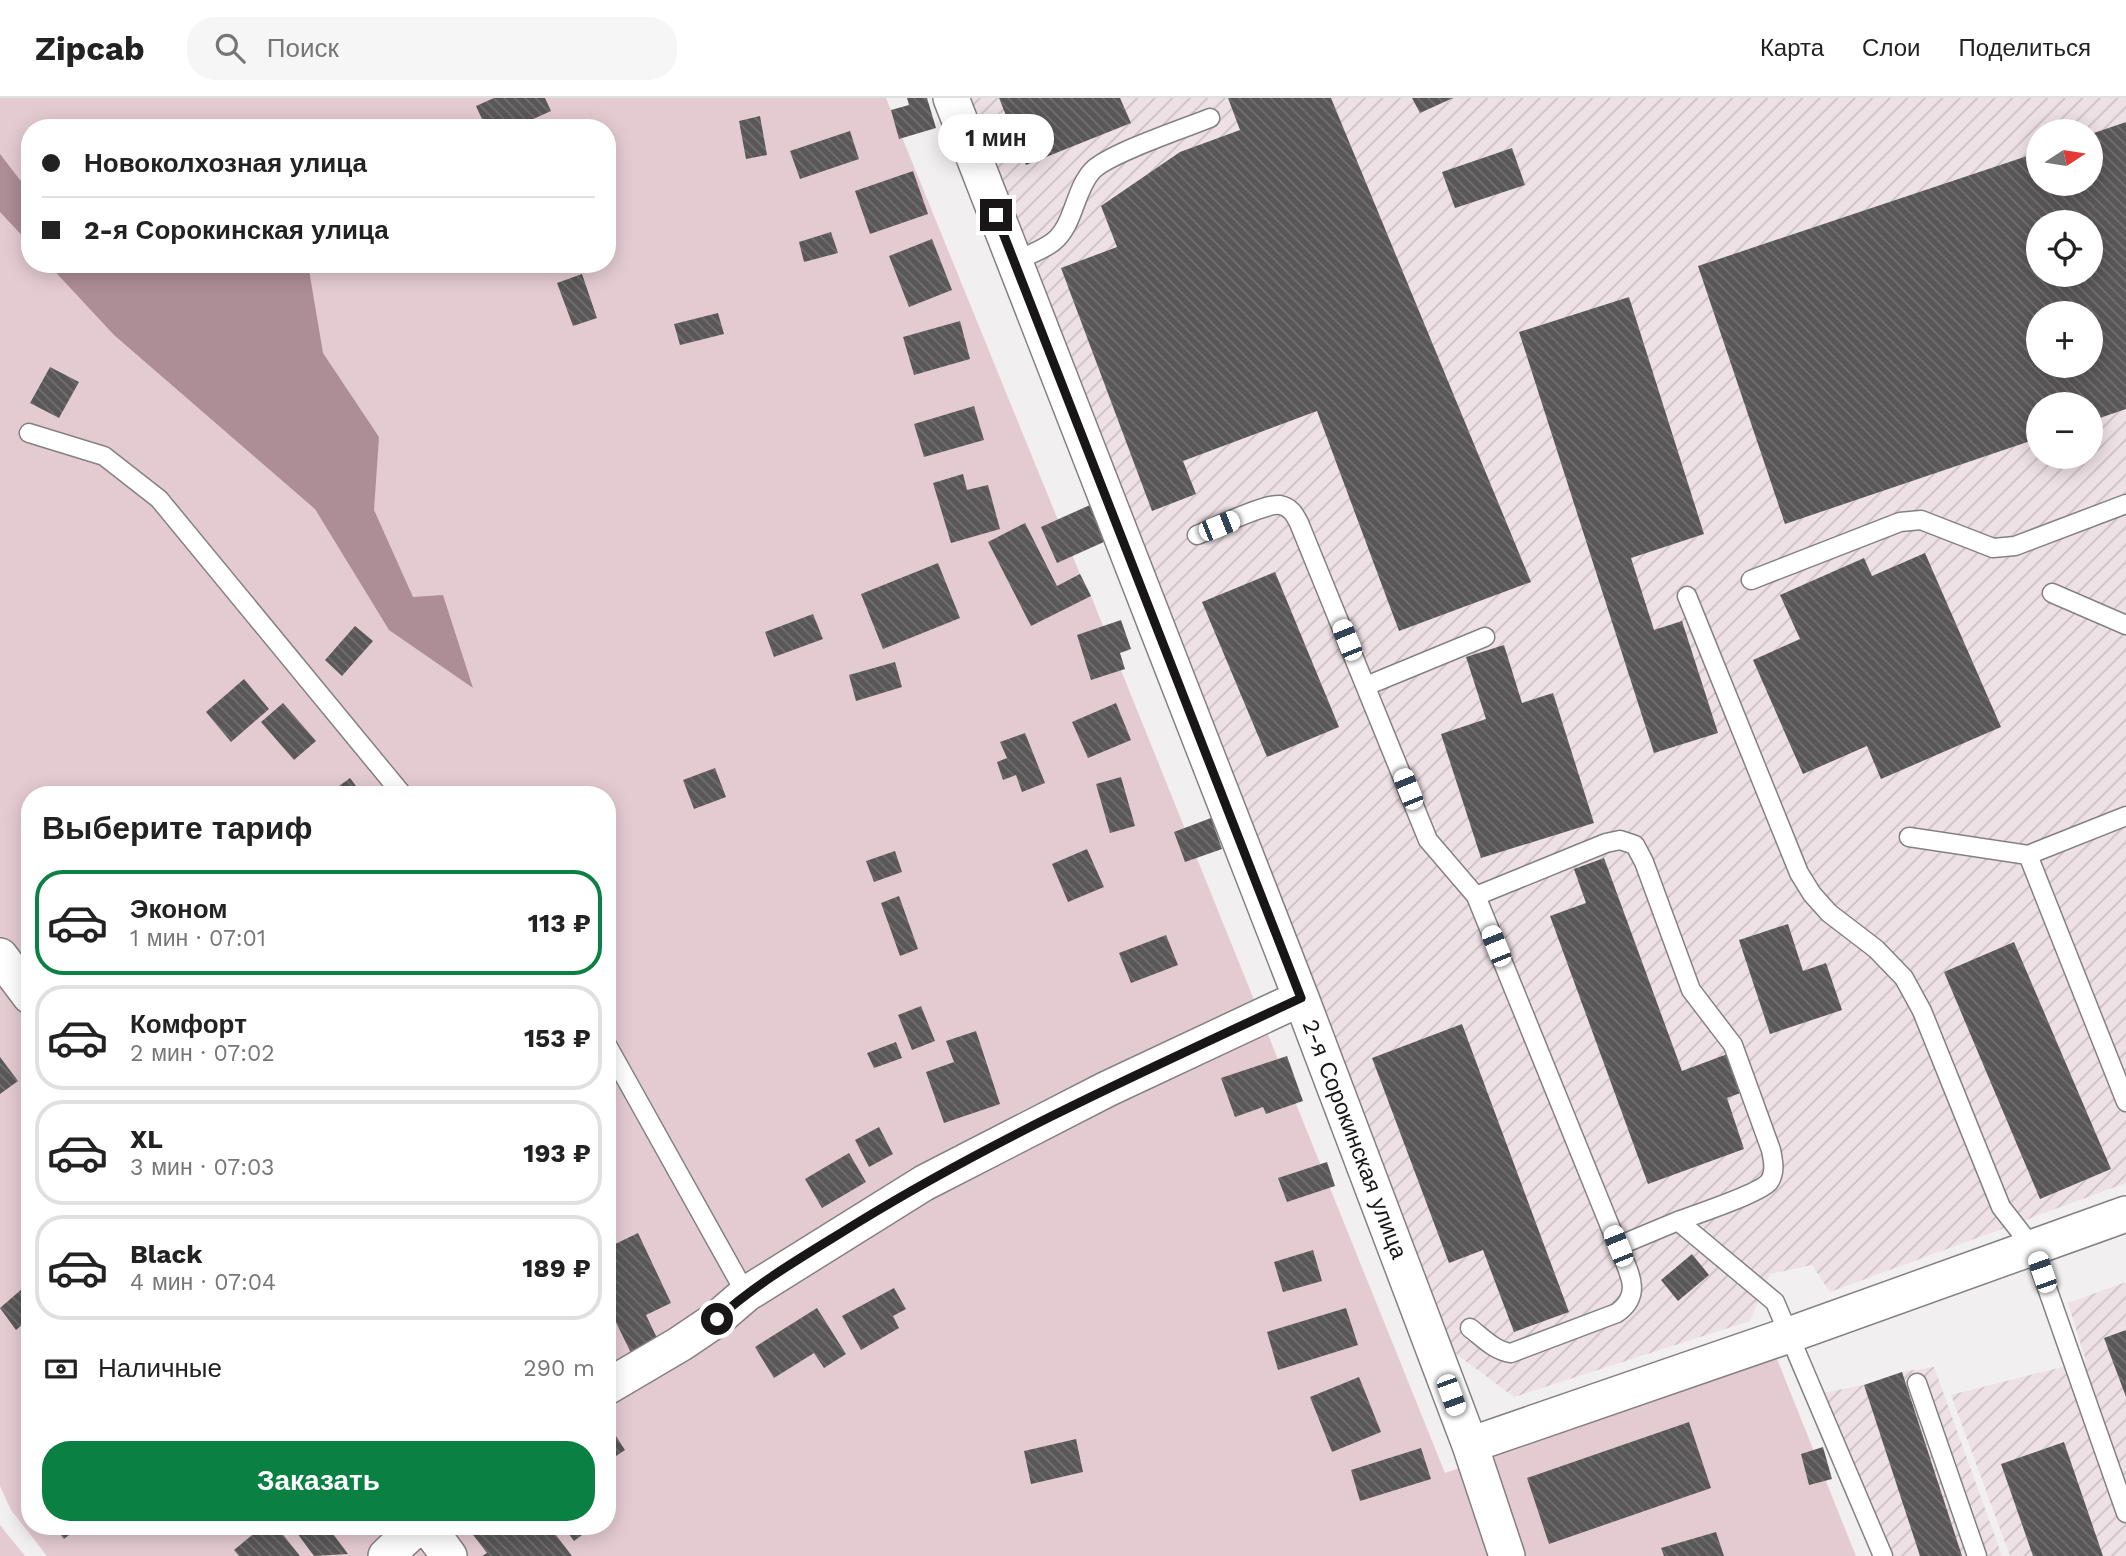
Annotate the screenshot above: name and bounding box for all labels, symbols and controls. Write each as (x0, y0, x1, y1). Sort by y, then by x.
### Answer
search box (187, 17, 677, 80)
text: Zipcab (35, 29, 145, 68)
icon: search (211, 29, 249, 67)
text: Поиск (267, 33, 339, 63)
text: Карта (1760, 34, 1824, 62)
text: Слои (1862, 34, 1920, 62)
text: Поделиться (1958, 34, 2091, 62)
callout: 1 мин (938, 114, 1054, 162)
north arrow (2026, 119, 2104, 196)
map controls (2026, 119, 2103, 469)
text: 1 мин (965, 125, 1027, 152)
text: Новоколхозная улица (84, 148, 367, 178)
route end (980, 199, 1012, 231)
button: locate (2026, 210, 2103, 287)
text: 2-я Сорокинская улица (84, 215, 389, 245)
button: + (2026, 301, 2103, 378)
button: − (2026, 392, 2103, 469)
car (1196, 508, 1243, 544)
car (1330, 617, 1365, 663)
car (1391, 766, 1426, 812)
text: Выберите тариф (42, 809, 313, 847)
icon: car (46, 891, 109, 954)
text: Эконом (130, 894, 228, 924)
text: 113 ₽ (528, 908, 591, 938)
car (1479, 923, 1514, 969)
text: 1 мин · 07:01 (130, 925, 266, 952)
icon: car (46, 1006, 109, 1069)
text: Комфорт (130, 1009, 247, 1039)
street label: 2-я Сорокинская улица (1296, 1016, 1413, 1263)
text: 153 ₽ (524, 1023, 591, 1053)
text: 2 мин · 07:02 (130, 1040, 275, 1067)
icon: car (46, 1121, 109, 1184)
text: XL (130, 1124, 163, 1154)
text: 193 ₽ (523, 1138, 591, 1168)
text: 3 мин · 07:03 (130, 1154, 274, 1181)
car (1601, 1223, 1636, 1269)
icon: car (46, 1236, 109, 1299)
text: Black (130, 1239, 202, 1269)
car (2026, 1249, 2059, 1295)
text: 189 ₽ (522, 1253, 591, 1283)
text: 4 мин · 07:04 (130, 1269, 276, 1296)
route start (701, 1303, 733, 1335)
icon: cash (42, 1350, 80, 1388)
text: Наличные (98, 1353, 222, 1383)
text: 290 m (523, 1355, 595, 1382)
car (1434, 1372, 1469, 1418)
button: Заказать (42, 1441, 595, 1521)

